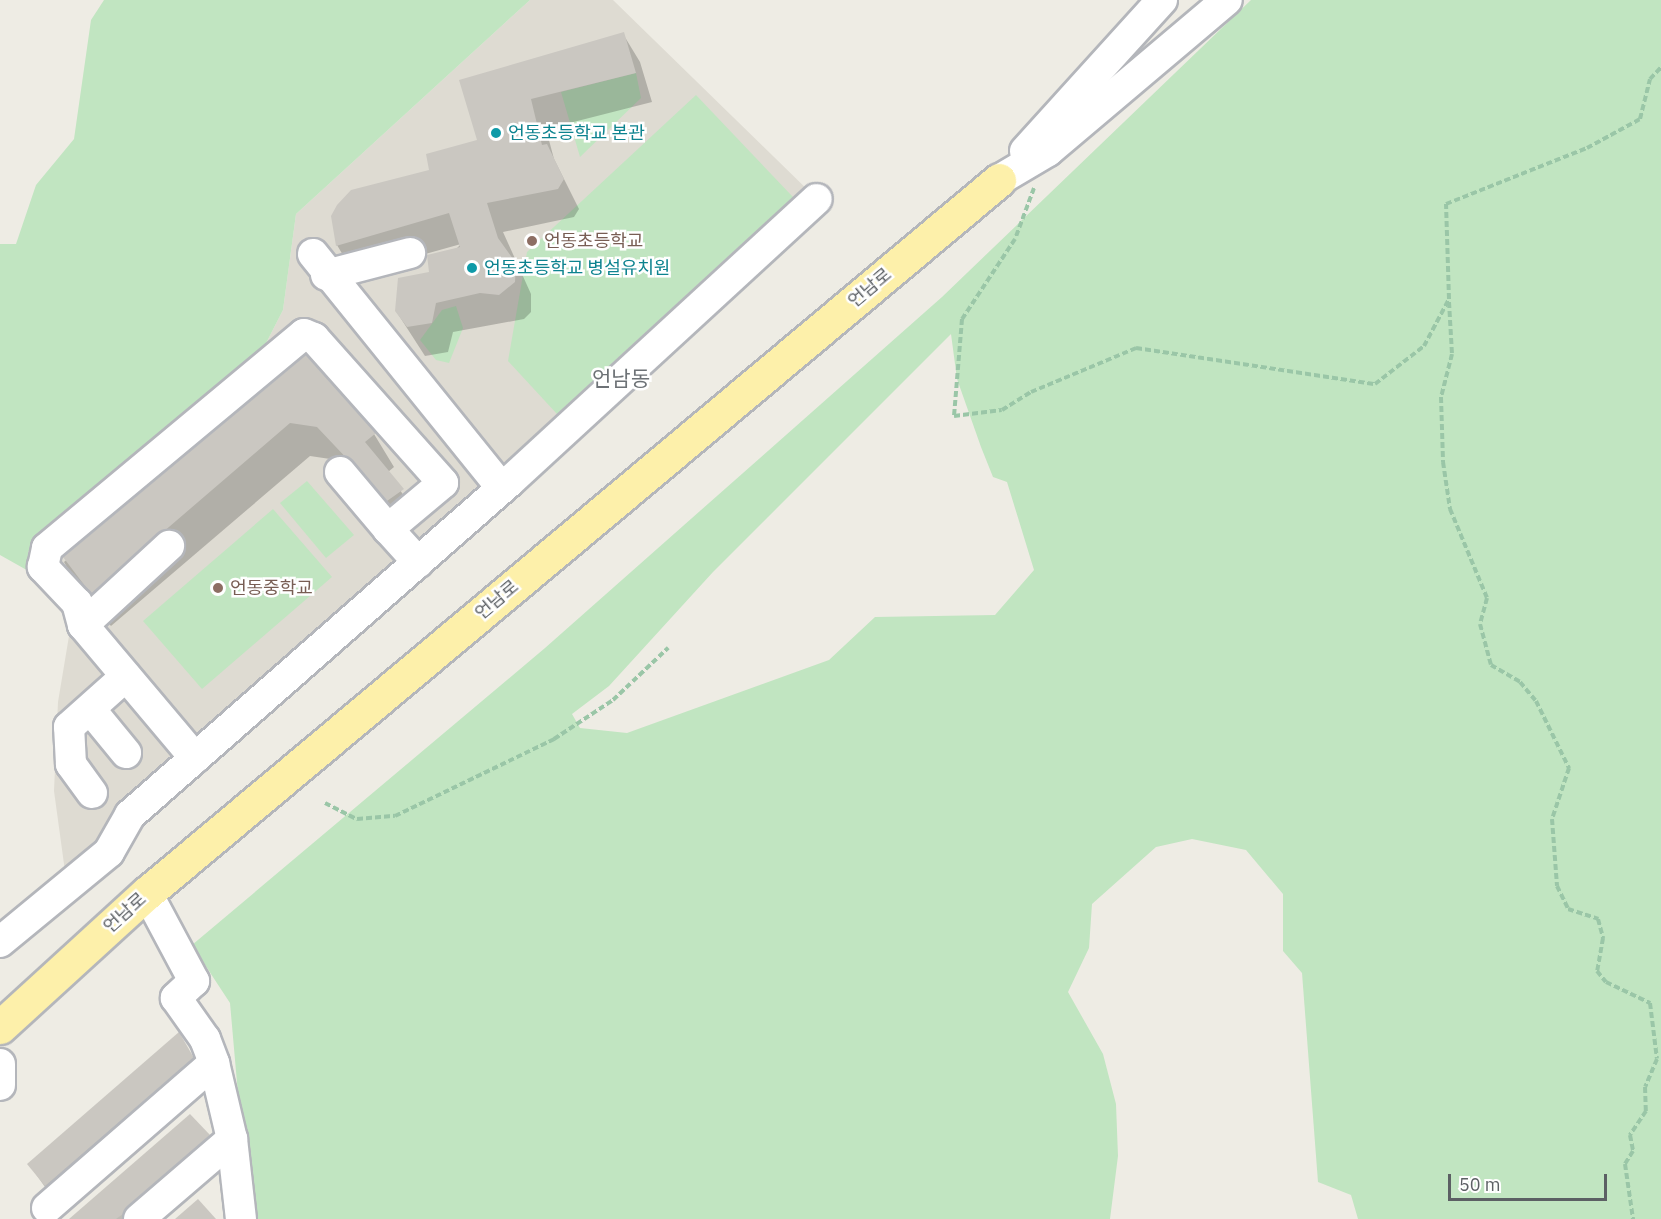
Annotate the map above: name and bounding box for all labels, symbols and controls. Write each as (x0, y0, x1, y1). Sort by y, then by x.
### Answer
place label: 언동초등학교 본관 (508, 122, 645, 144)
marker: 언동초등학교 본관 (489, 126, 503, 140)
place label: 언동초등학교 (544, 230, 643, 252)
marker: 언동초등학교 (525, 234, 539, 248)
place label: 언동초등학교 병설유치원 (484, 257, 670, 279)
marker: 언동초등학교 병설유치원 (465, 261, 479, 275)
street label: 언남로 (844, 264, 896, 312)
district label: 언남동 (592, 365, 650, 391)
street label: 언남로 (471, 576, 523, 624)
place label: 언동중학교 (230, 577, 313, 599)
marker: 언동중학교 (211, 581, 225, 595)
street label: 언남로 (99, 888, 151, 938)
scale bar (1451, 1162, 1610, 1200)
text: 50 m (1459, 1173, 1501, 1196)

